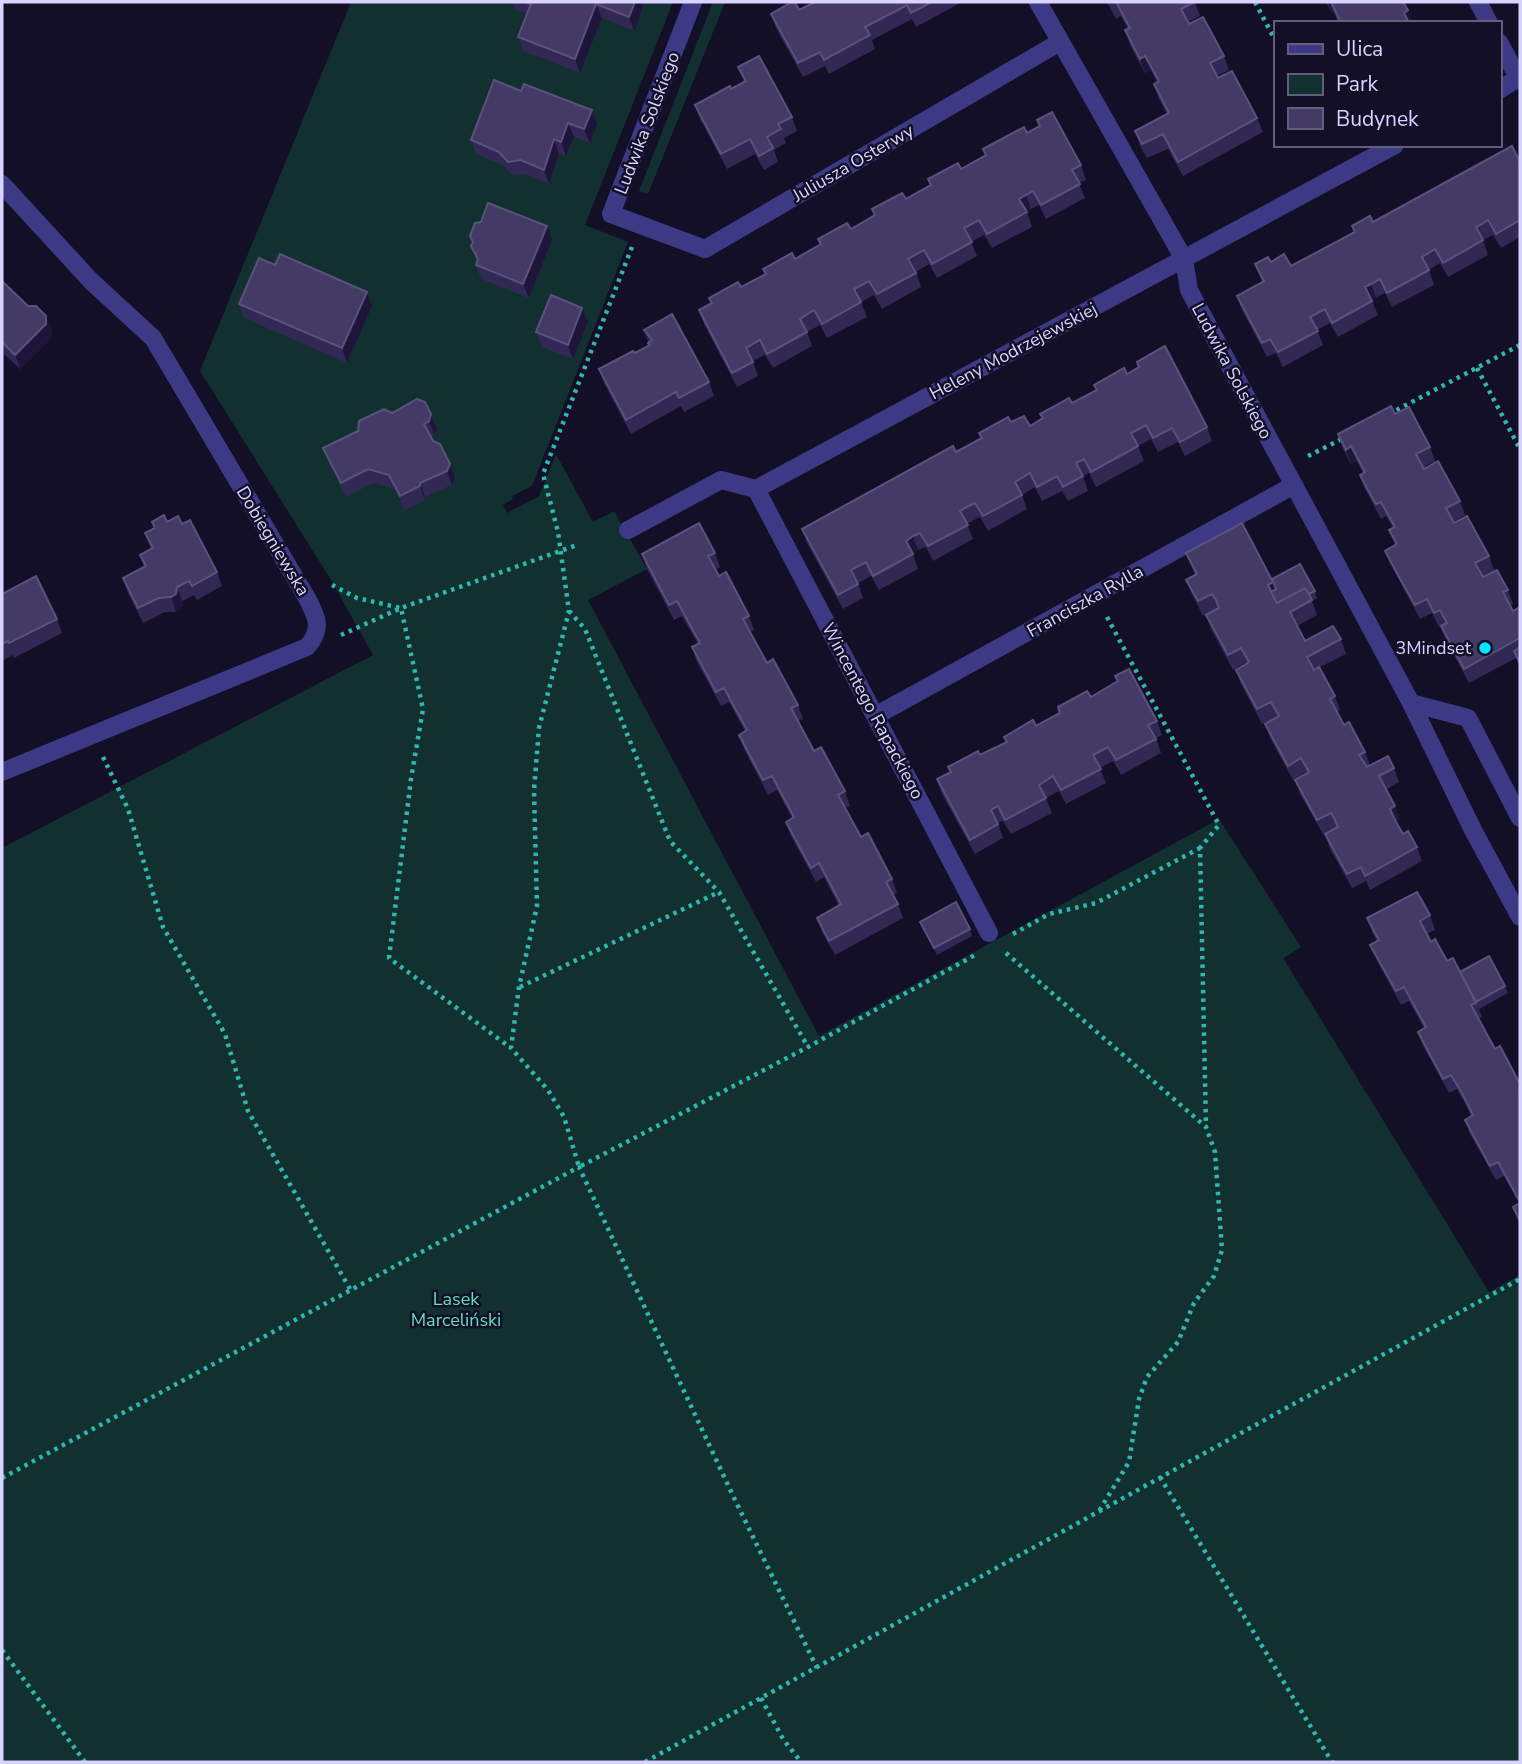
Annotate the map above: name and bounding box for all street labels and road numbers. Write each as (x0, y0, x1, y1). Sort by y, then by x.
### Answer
street label: Ludwika Solskiego (609, 48, 685, 198)
street label: Juliusza Osterwy (787, 118, 919, 208)
street label: Heleny Modrzejewskiej (925, 297, 1101, 405)
street label: Ludwika Solskiego (1186, 299, 1278, 443)
street label: Dobiegniewska (231, 482, 315, 600)
street label: Franciszka Rylla (1022, 559, 1148, 643)
street label: Wincentego Rapackiego (816, 619, 930, 803)

